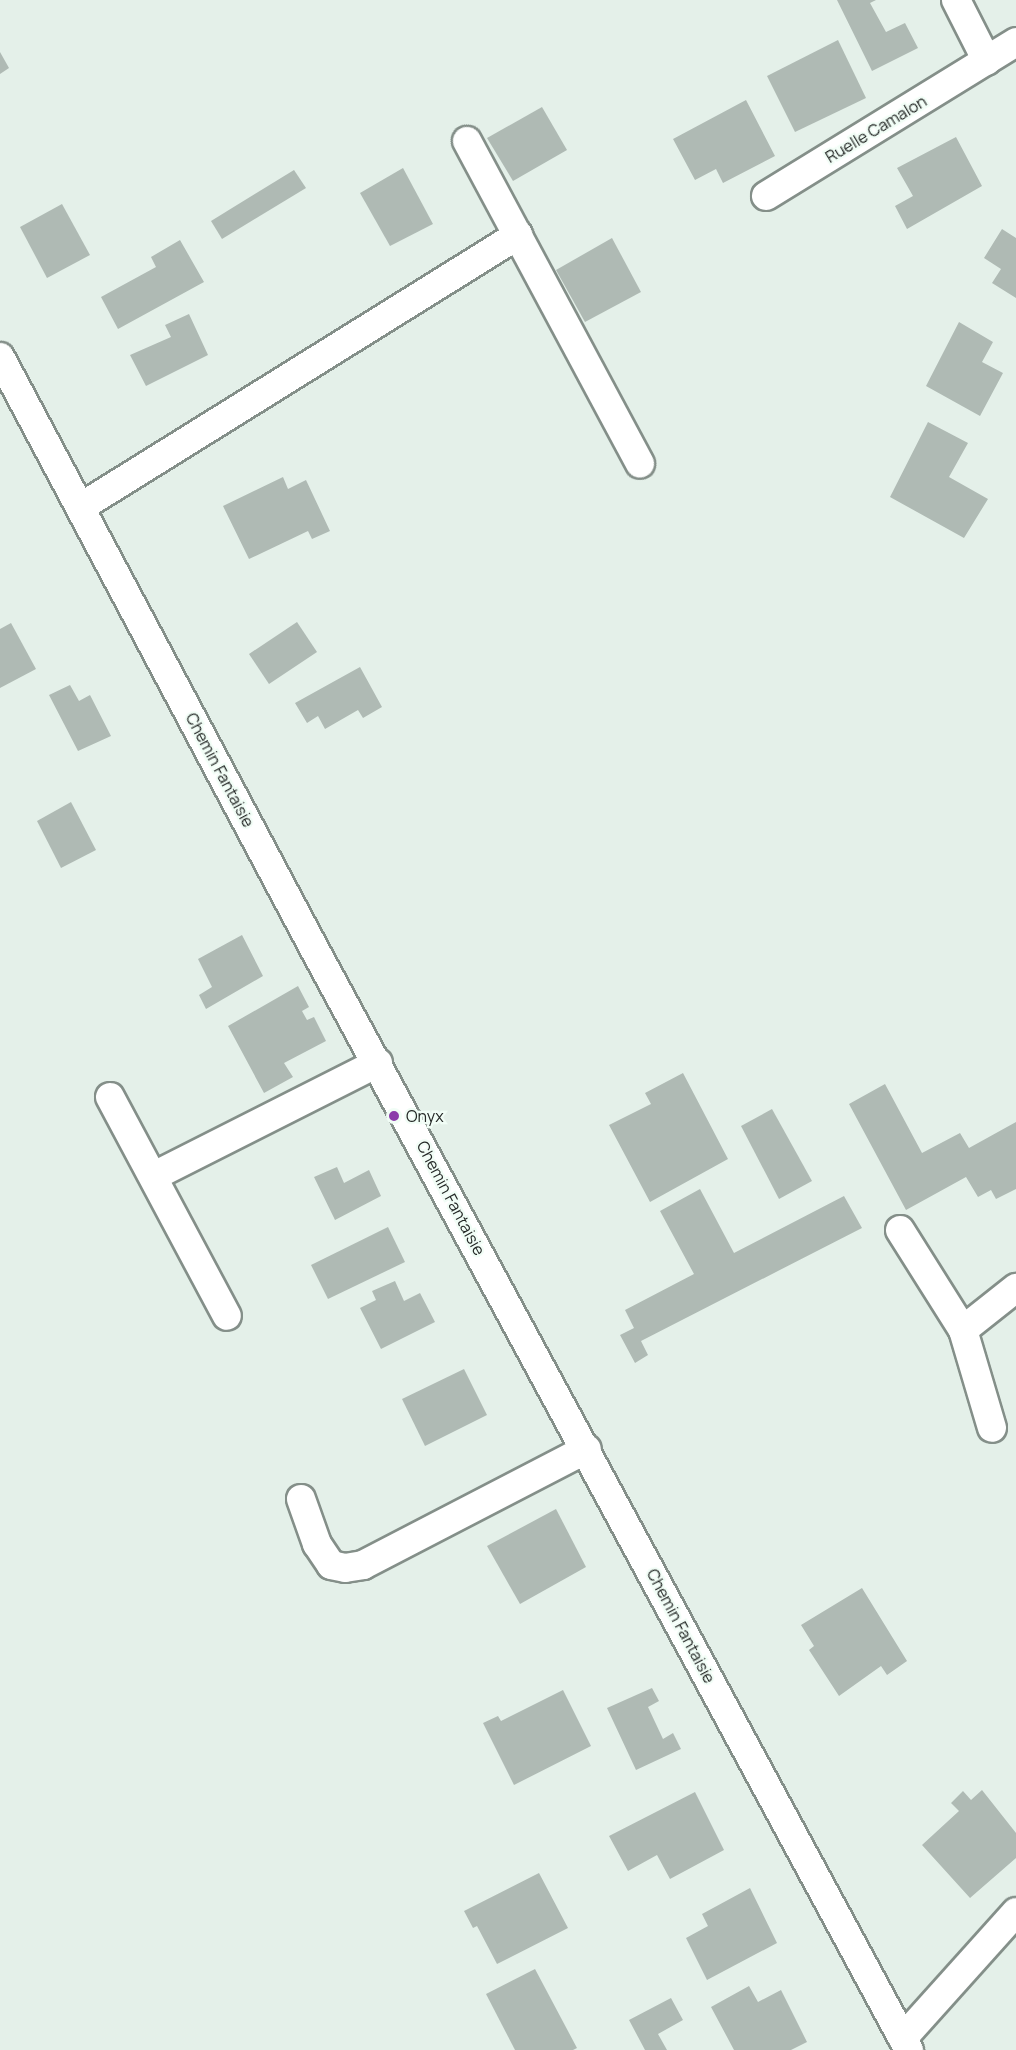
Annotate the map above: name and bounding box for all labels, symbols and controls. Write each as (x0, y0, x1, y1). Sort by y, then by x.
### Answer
street label: Ruelle Camalon (822, 91, 930, 167)
street label: Chemin Fantaisie (182, 710, 258, 830)
place label: Onyx (406, 1106, 444, 1126)
marker: Onyx (387, 1109, 401, 1123)
street label: Chemin Fantaisie (413, 1138, 489, 1258)
street label: Chemin Fantaisie (643, 1566, 719, 1686)

